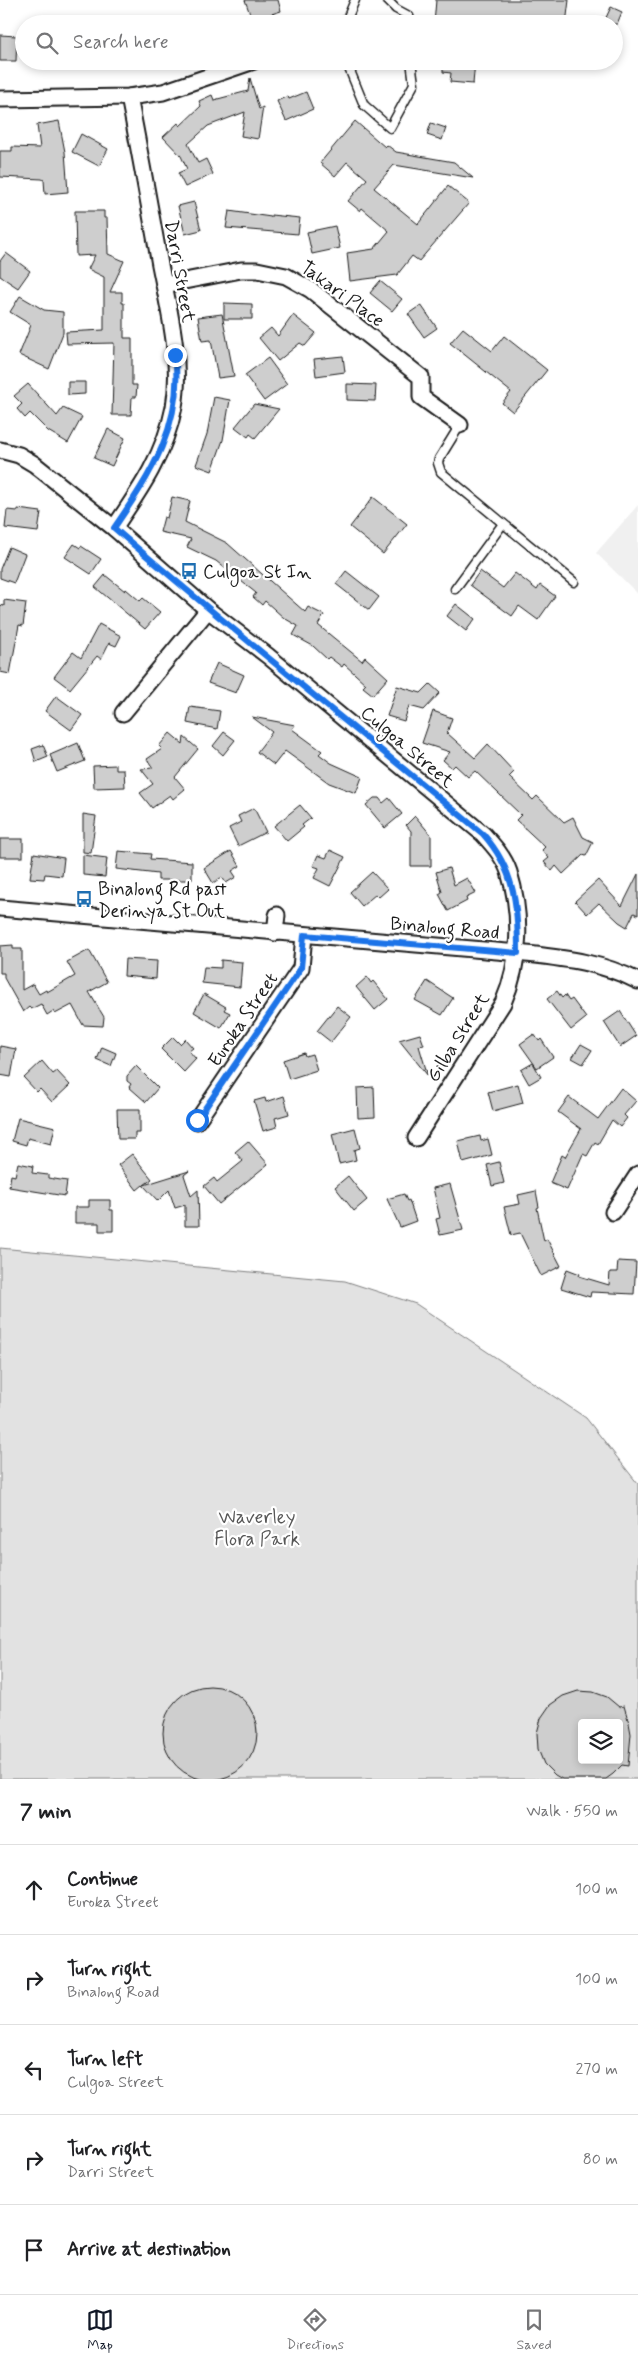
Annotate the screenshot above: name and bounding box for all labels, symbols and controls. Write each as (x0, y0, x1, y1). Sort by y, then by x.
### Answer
search box (15, 15, 623, 70)
icon: search (33, 29, 61, 57)
text: Search here (73, 30, 169, 55)
street label: Darri Street (158, 218, 201, 324)
street label: Takari Place (295, 255, 389, 333)
route end (164, 344, 187, 367)
place label: Culgoa St In (203, 560, 312, 587)
bus stop icon: Culgoa St In (179, 561, 199, 581)
street label: Culgoa Street (354, 701, 459, 795)
place label: Binalong Rd past Derinya St Out (98, 877, 227, 925)
bus stop icon: Binalong Rd past Derinya St Out (74, 889, 94, 909)
street label: Binalong Road (389, 911, 501, 949)
street label: Euroka Street (202, 968, 284, 1072)
street label: Gilba Street (421, 989, 496, 1087)
route start (186, 1109, 209, 1132)
park label: Waverley Flora Park (214, 1505, 300, 1552)
map controls (578, 1719, 623, 1764)
button: layers (578, 1719, 623, 1764)
text: 7 min (20, 1798, 72, 1826)
text: Walk · 550 m (526, 1801, 618, 1822)
text: Continue (67, 1867, 138, 1892)
icon: ahead (20, 1876, 48, 1904)
text: 100 m (575, 1879, 618, 1900)
text: Euroka Street (67, 1892, 159, 1913)
text: Turn right (67, 1957, 151, 1982)
icon: right (20, 1966, 48, 1994)
text: 100 m (575, 1969, 618, 1990)
text: Binalong Road (67, 1982, 159, 2003)
text: Turn left (67, 2047, 143, 2072)
icon: left (20, 2056, 48, 2084)
text: 270 m (575, 2059, 618, 2080)
text: Culgoa Street (67, 2072, 164, 2093)
text: Turn right (67, 2137, 151, 2162)
icon: right (20, 2146, 48, 2174)
text: 80 m (583, 2149, 618, 2170)
text: Darri Street (67, 2162, 154, 2183)
icon: arrive (20, 2236, 48, 2264)
text: Arrive at destination (67, 2237, 231, 2262)
tab: Map (86, 2306, 114, 2354)
tab: Directions (287, 2306, 344, 2354)
tab: Saved (516, 2306, 552, 2354)

